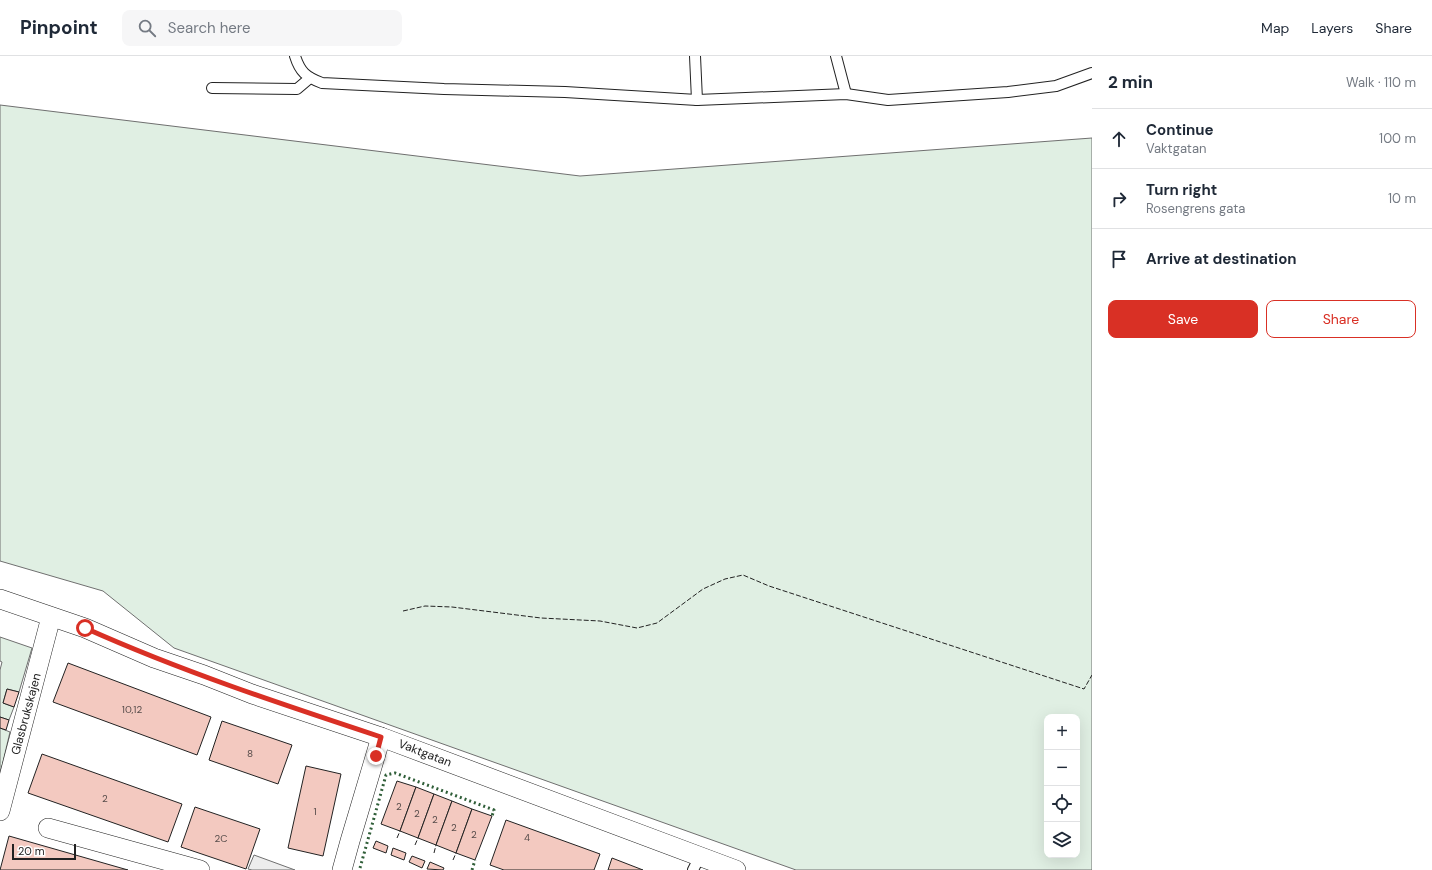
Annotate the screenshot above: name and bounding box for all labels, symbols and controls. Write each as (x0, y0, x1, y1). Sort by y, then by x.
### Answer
search box (122, 10, 402, 46)
text: Pinpoint (20, 15, 98, 40)
icon: search (136, 17, 158, 39)
text: Search here (168, 18, 251, 38)
text: Map (1261, 19, 1289, 37)
text: Layers (1311, 19, 1353, 37)
text: Share (1375, 19, 1412, 37)
text: 2 min (1108, 71, 1153, 93)
text: Walk · 110 m (1346, 74, 1416, 91)
text: Continue (1146, 120, 1214, 140)
icon: ahead (1108, 128, 1130, 150)
text: 100 m (1379, 130, 1416, 147)
text: Vaktgatan (1146, 140, 1206, 157)
text: Turn right (1146, 180, 1217, 200)
icon: right (1108, 188, 1130, 210)
text: 10 m (1388, 190, 1416, 207)
text: Rosengrens gata (1146, 200, 1245, 217)
icon: arrive (1108, 248, 1130, 270)
text: Arrive at destination (1146, 249, 1297, 269)
button: Save (1108, 300, 1258, 338)
button: Share (1266, 300, 1416, 338)
route start (76, 619, 94, 637)
street label: Glasbrukskajen (7, 671, 45, 757)
house number: 10,12 (122, 703, 142, 716)
map controls (1044, 714, 1080, 858)
button: + (1044, 714, 1080, 750)
street label: Vaktgatan (396, 736, 454, 771)
house number: 8 (247, 747, 253, 760)
route end (367, 747, 385, 765)
button: − (1044, 750, 1080, 786)
button: locate (1044, 786, 1080, 822)
house number: 2 (102, 792, 108, 805)
house number: 2 (396, 800, 402, 813)
house number: 1 (313, 805, 317, 818)
house number: 2 (414, 807, 420, 820)
house number: 2 (432, 813, 438, 826)
house number: 2 (451, 821, 457, 834)
button: layers (1044, 822, 1080, 858)
house number: 2 (471, 828, 477, 841)
house number: 4 (524, 831, 530, 844)
house number: 2C (215, 832, 227, 845)
scale bar (12, 842, 76, 861)
text: 20 m (18, 844, 44, 858)

